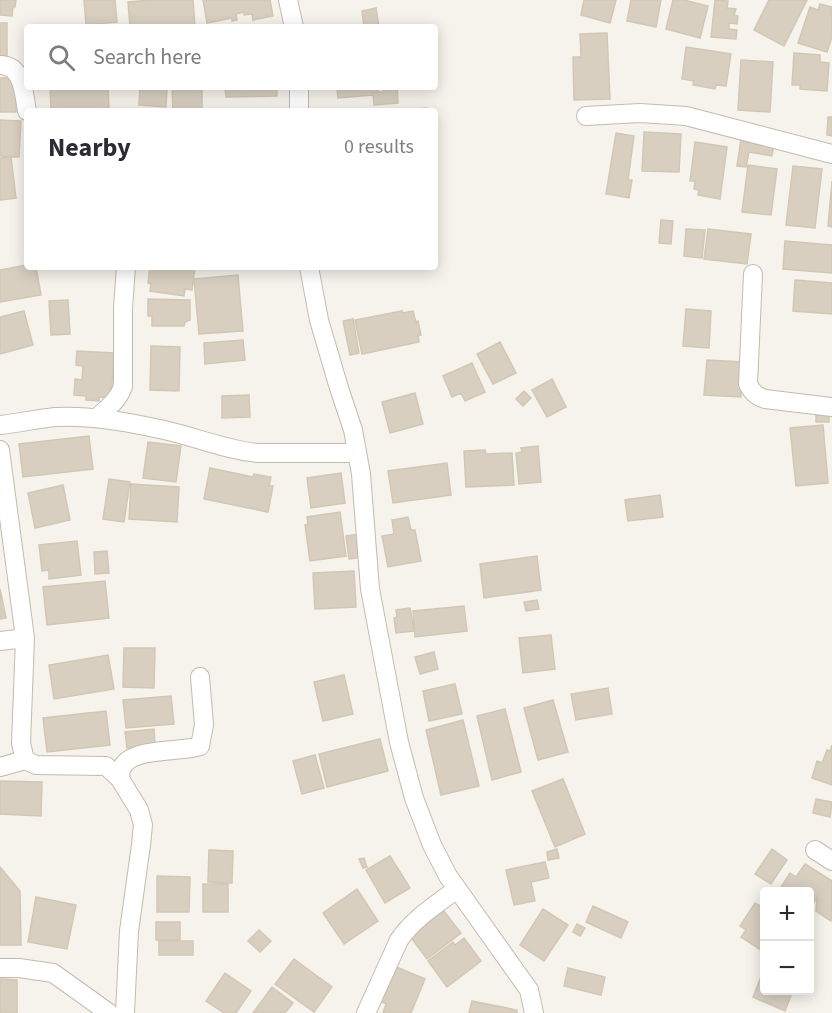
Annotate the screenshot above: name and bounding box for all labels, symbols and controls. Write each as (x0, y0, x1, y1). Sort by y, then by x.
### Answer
search box (24, 24, 438, 90)
icon: search (45, 41, 78, 74)
text: Search here (93, 41, 201, 73)
text: Nearby (48, 129, 131, 166)
text: 0 results (344, 133, 414, 161)
map controls (760, 887, 814, 995)
button: + (760, 887, 814, 941)
button: − (760, 941, 814, 995)

